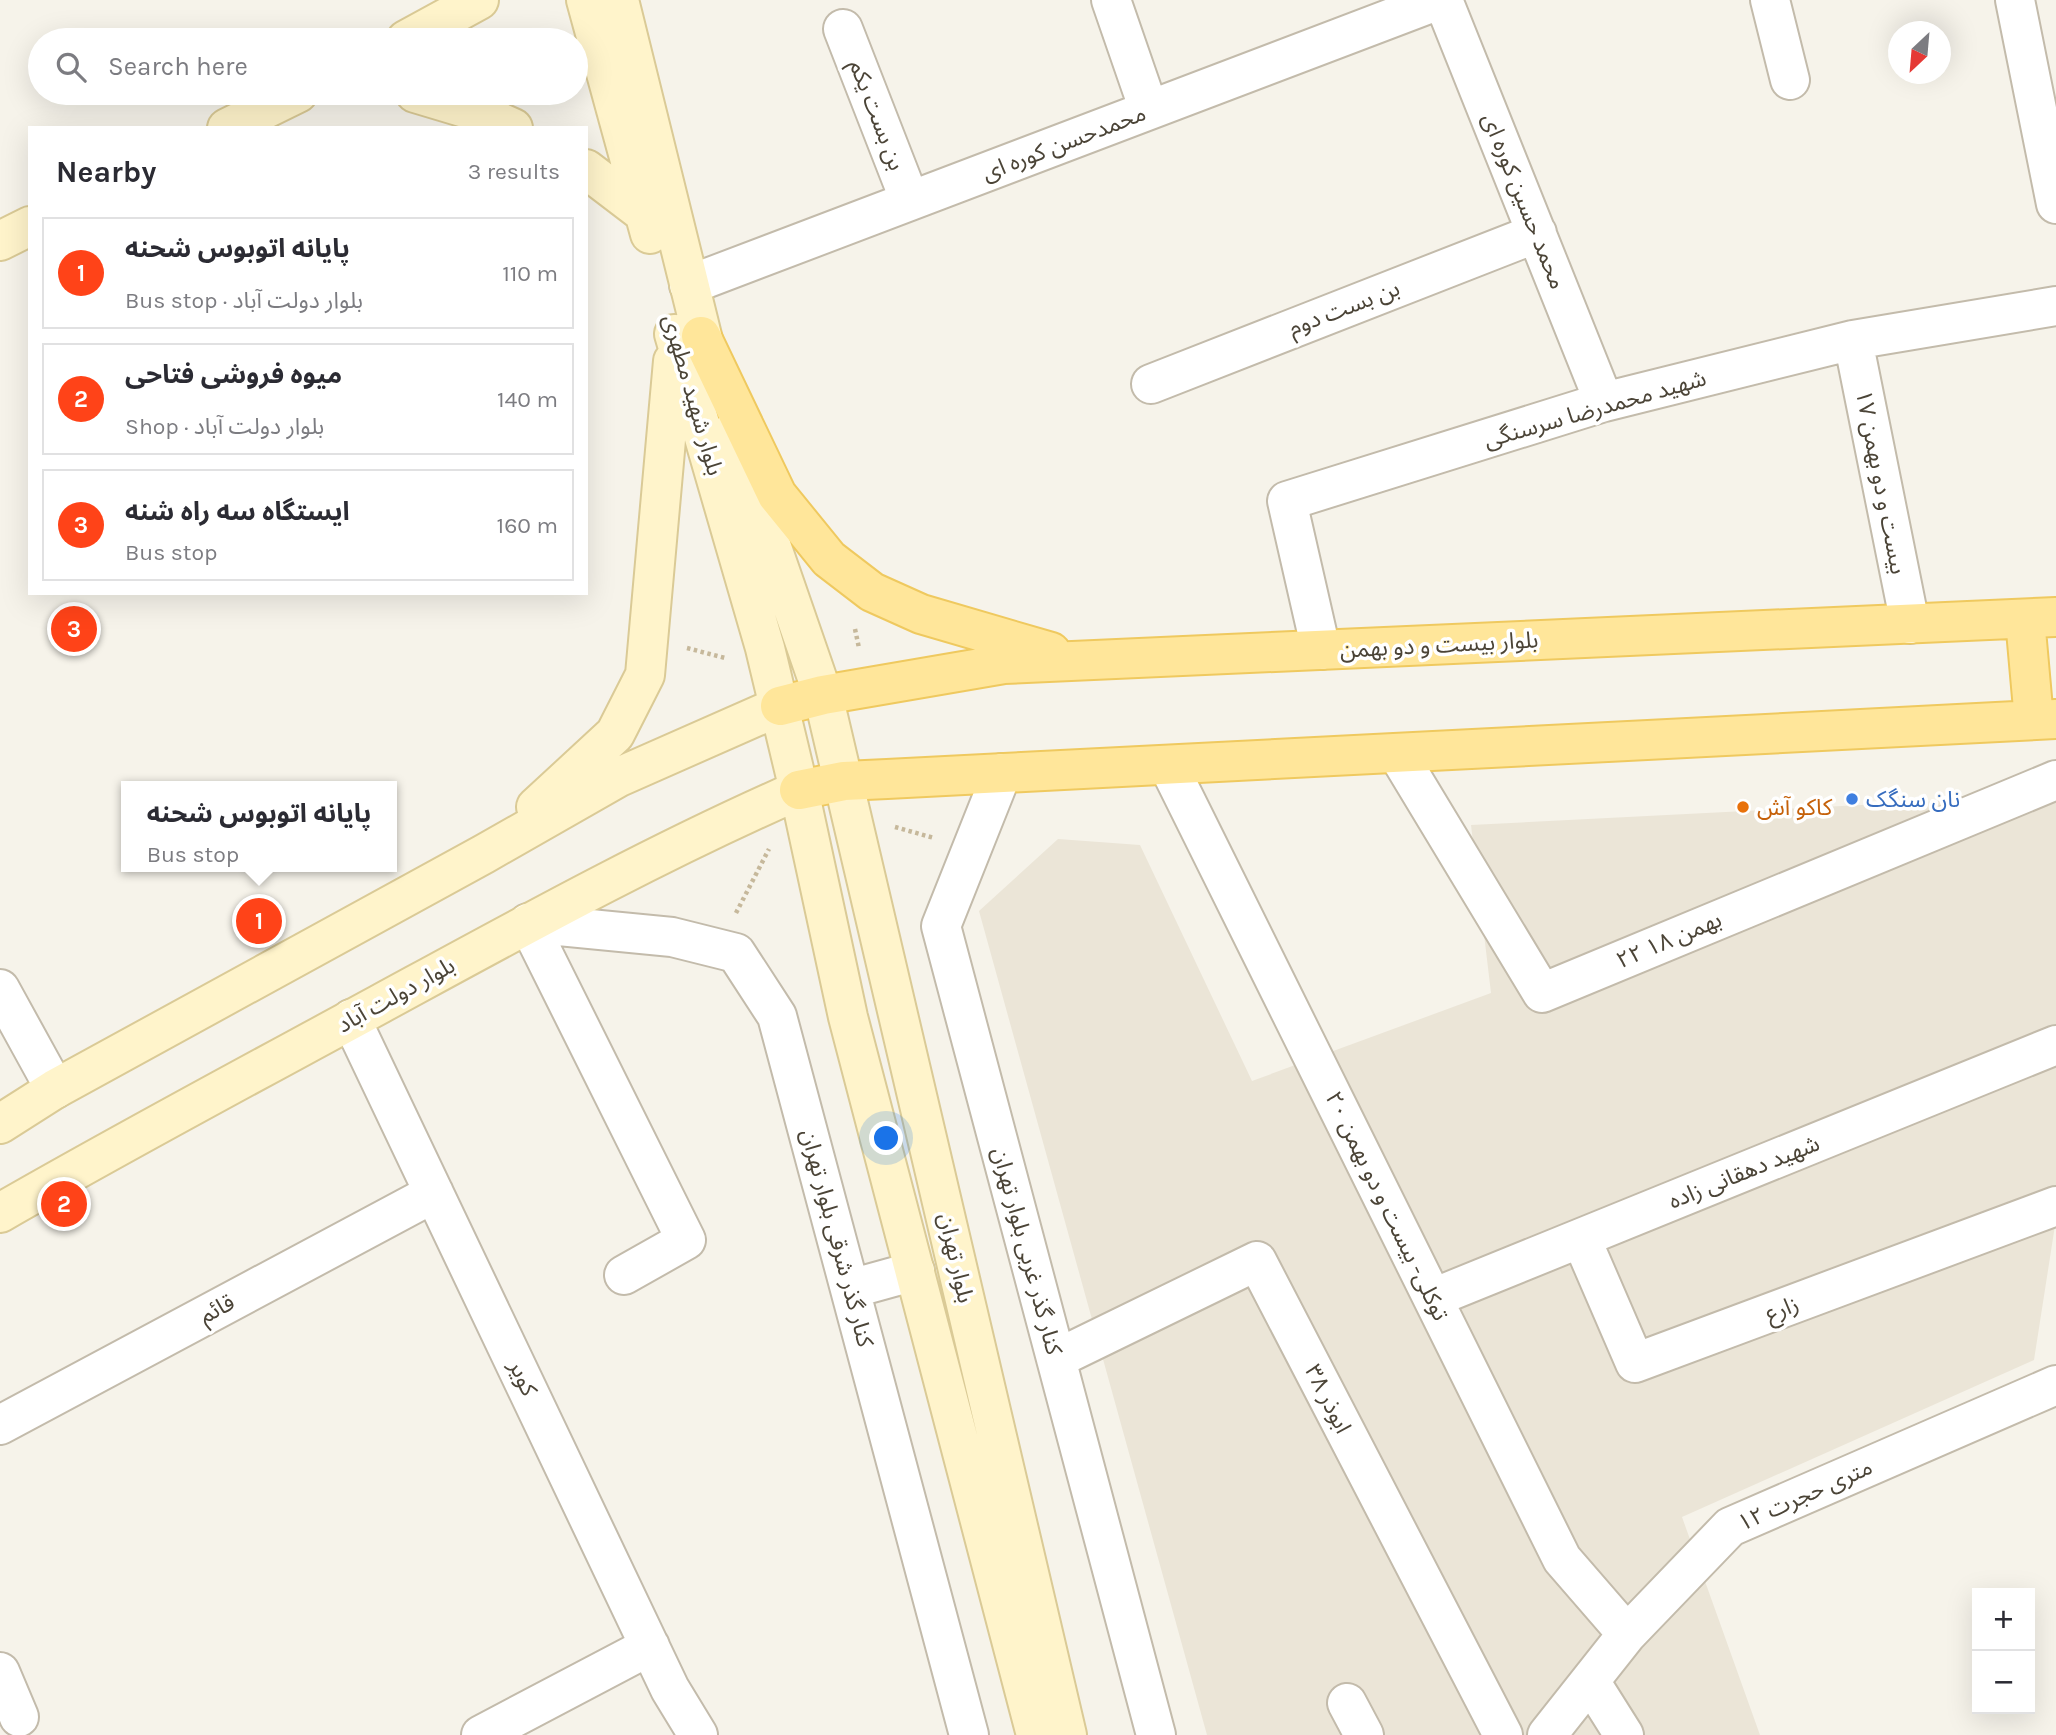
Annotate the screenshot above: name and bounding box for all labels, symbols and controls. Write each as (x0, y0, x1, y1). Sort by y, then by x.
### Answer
north arrow (1888, 21, 1951, 84)
search box (28, 28, 588, 105)
icon: search (52, 48, 90, 86)
text: Search here (108, 51, 248, 82)
street label: بن بست یکم (841, 56, 910, 175)
street label: محمدحسن کوره ای (978, 99, 1150, 187)
street label: محمد حسین کوره ای (1476, 109, 1572, 293)
text: Nearby (56, 154, 156, 190)
text: 3 results (468, 158, 560, 185)
text: پایانه اتوبوس شحنه (125, 233, 350, 264)
text: 1 (77, 260, 85, 287)
text: 110 m (502, 260, 558, 287)
street label: بن بست دوم (1284, 274, 1405, 345)
text: Bus stop · بلوار دولت آباد (125, 287, 363, 314)
street label: بلوار شهید مطهری (657, 312, 729, 478)
text: میوه فروشی فتاحی (125, 359, 342, 390)
street label: شهید محمدرضا سرسنگی (1481, 364, 1709, 454)
text: 2 (74, 386, 88, 413)
text: 140 m (497, 386, 558, 413)
street label: بیست و دو بهمن ۱۷ (1850, 388, 1912, 576)
text: Shop · بلوار دولت آباد (125, 413, 324, 440)
text: ایستگاه سه راه شنه (125, 496, 350, 527)
text: 3 (74, 512, 88, 539)
text: 160 m (497, 512, 558, 539)
text: Bus stop (125, 539, 218, 566)
pin: 3 (51, 603, 97, 655)
street label: بلوار بیست و دو بهمن (1339, 626, 1539, 664)
popup (121, 781, 397, 872)
place label: نان سنگک (1866, 786, 1960, 813)
marker: نان سنگک (1844, 791, 1860, 807)
place label: کاکو آش (1757, 794, 1833, 821)
text: پایانه اتوبوس شحنه (147, 798, 371, 829)
marker: کاکو آش (1735, 799, 1751, 815)
text: Bus stop (147, 841, 239, 868)
pin: 1 (236, 895, 282, 947)
street label: ۲۲ بهمن ۱۸ (1612, 906, 1726, 974)
street label: بلوار دولت آباد (332, 952, 460, 1038)
street label: توکلی- بیست و دو بهمن ۲۰ (1320, 1087, 1454, 1325)
your location (869, 1121, 903, 1155)
street label: کنار گذر شرقی بلوار تهران (795, 1126, 879, 1350)
street label: شهید دهقانی زاده (1665, 1129, 1823, 1215)
street label: کنار گذر غربی بلوار تهران (986, 1144, 1068, 1358)
pin: 2 (41, 1178, 87, 1230)
street label: بلوار تهران (933, 1210, 979, 1306)
street label: قائم (195, 1289, 241, 1332)
street label: زارع (1762, 1290, 1804, 1330)
street label: کویر (503, 1355, 543, 1401)
street label: ۳۸ ابوذر (1299, 1360, 1357, 1438)
street label: ۱۲ متری حجرت (1733, 1453, 1877, 1537)
map controls (1972, 1588, 2035, 1714)
button: + (1972, 1588, 2035, 1651)
button: − (1972, 1651, 2035, 1714)

